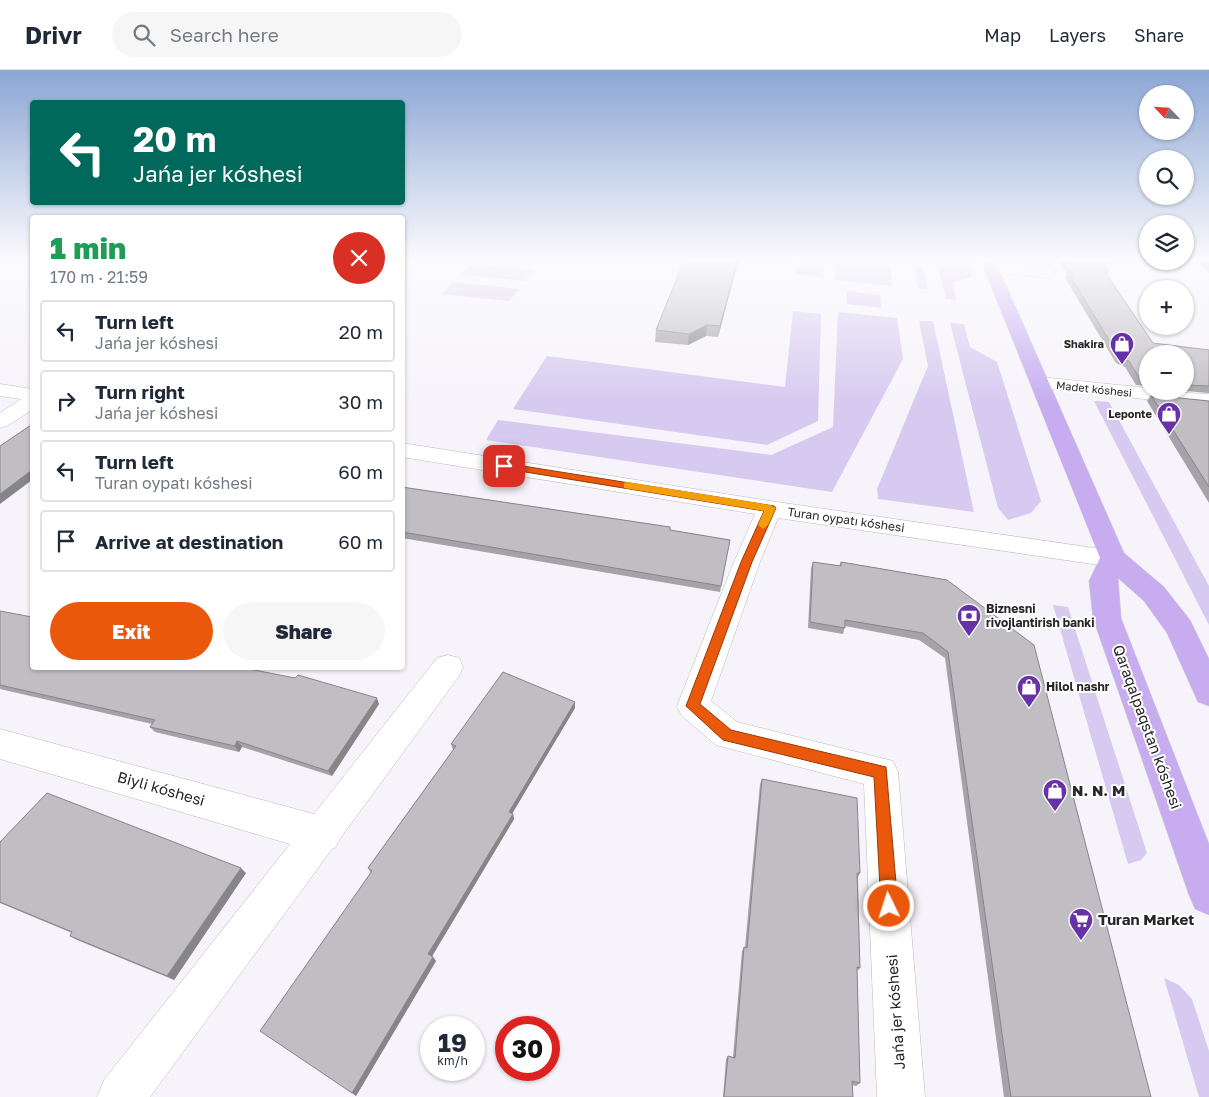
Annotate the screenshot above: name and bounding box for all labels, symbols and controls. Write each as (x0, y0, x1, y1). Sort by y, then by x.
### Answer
search box (112, 12, 462, 57)
text: Drivr (25, 20, 82, 49)
icon: search (130, 21, 158, 49)
text: Search here (170, 23, 279, 46)
text: Map (984, 24, 1021, 46)
text: Layers (1049, 24, 1106, 46)
text: Share (1134, 24, 1184, 46)
north arrow (1139, 85, 1194, 140)
map controls (1139, 85, 1194, 400)
text: 20 m (133, 118, 216, 160)
icon: left (50, 120, 115, 185)
button: search (1139, 150, 1194, 205)
text: Jańa jer kóshesi (133, 160, 303, 187)
button: layers (1139, 215, 1194, 270)
text: 1 min (50, 230, 126, 266)
button: close (333, 232, 385, 284)
text: 170 m · 21:59 (50, 267, 148, 287)
button: + (1139, 280, 1194, 335)
text: Turn left (95, 310, 174, 333)
icon: left (52, 317, 80, 345)
text: 20 m (339, 320, 383, 343)
shop icon: Shakira (1109, 331, 1135, 365)
text: Jańa jer kóshesi (95, 333, 218, 353)
place label: Shakira (1064, 337, 1104, 350)
button: − (1139, 345, 1194, 400)
street label: Madet kóshesi (1055, 378, 1133, 399)
text: Turn right (95, 380, 185, 403)
icon: right (52, 387, 80, 415)
text: 30 m (339, 390, 383, 413)
shop icon: Leponte (1156, 401, 1182, 435)
text: Jańa jer kóshesi (95, 403, 218, 423)
place label: Leponte (1108, 407, 1153, 420)
pin (483, 445, 525, 487)
text: Turn left (95, 450, 174, 473)
icon: arrive (490, 452, 518, 480)
icon: left (52, 457, 80, 485)
text: 60 m (338, 460, 383, 483)
text: Turan oypatı kóshesi (95, 473, 252, 493)
street label: Turan oypatı kóshesi (787, 504, 906, 535)
icon: arrive (52, 527, 80, 555)
text: Arrive at destination (95, 530, 283, 553)
text: 60 m (338, 530, 383, 553)
place label: Biznesni rivojlantirish banki (986, 601, 1095, 630)
button: Exit (50, 602, 213, 660)
button: Share (223, 602, 385, 660)
bank icon: Biznesni rivojlantirish banki (956, 603, 982, 637)
street label: Qaraqalpaqstan kóshesi (1110, 642, 1186, 811)
shop icon: Hilol nashr (1016, 674, 1042, 708)
place label: Hilol nashr (1046, 679, 1110, 694)
street label: Biyli kóshesi (116, 767, 207, 809)
shop icon: N. N. M (1042, 778, 1068, 812)
place label: N. N. M (1072, 781, 1125, 799)
position arrow (862, 879, 914, 931)
supermarket icon: Turan Market (1068, 907, 1094, 941)
place label: Turan Market (1098, 910, 1194, 928)
street label: Jańa jer kóshesi (882, 954, 908, 1070)
speed limit sign: 30 (495, 1016, 560, 1081)
text: 19 (438, 1027, 467, 1058)
text: km/h (437, 1053, 468, 1068)

